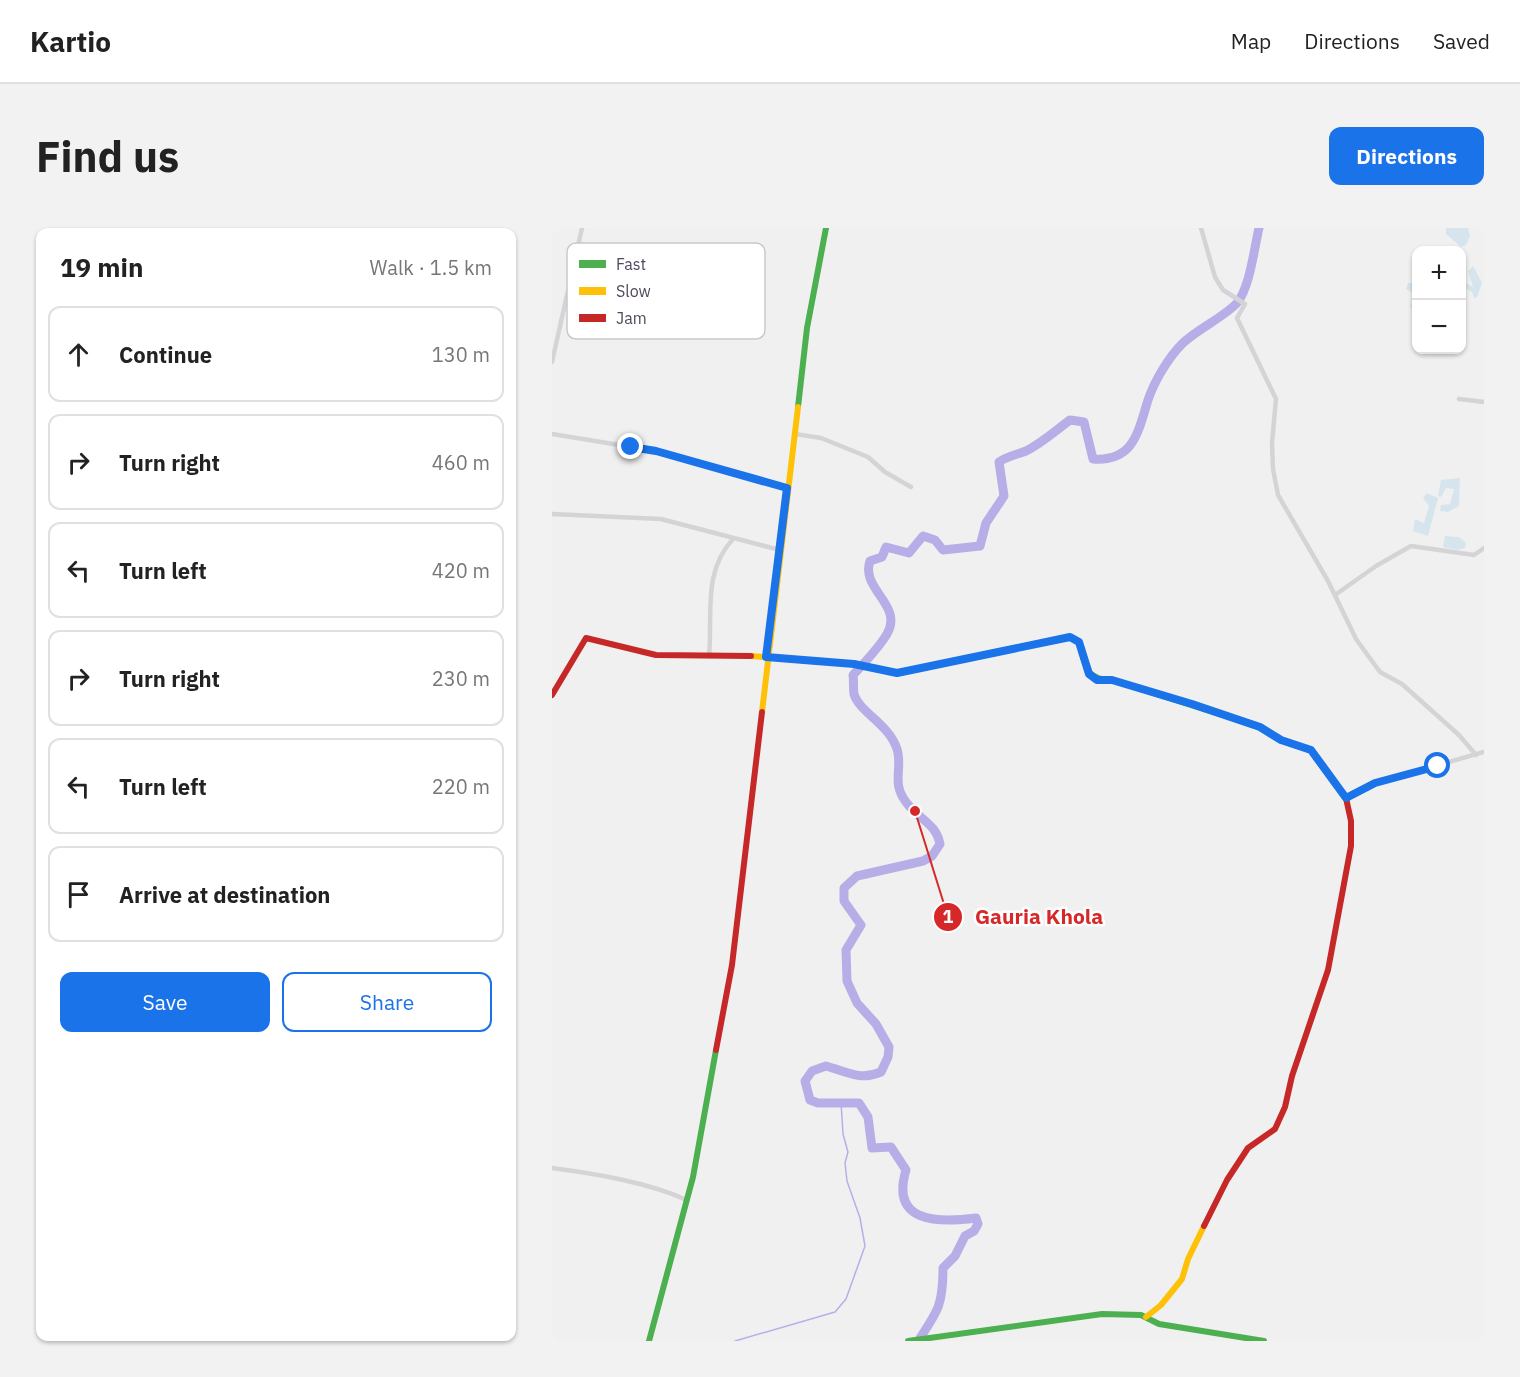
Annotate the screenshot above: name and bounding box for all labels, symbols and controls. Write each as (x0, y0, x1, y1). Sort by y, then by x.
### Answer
text: Kartio (30, 23, 111, 60)
text: Map (1231, 27, 1271, 55)
text: Directions (1304, 27, 1400, 55)
text: Saved (1433, 27, 1490, 55)
button: Directions (1329, 127, 1484, 185)
text: Find us (36, 129, 179, 184)
legend (567, 243, 765, 339)
map controls (1412, 246, 1466, 354)
button: + (1412, 246, 1466, 300)
text: 19 min (60, 250, 144, 284)
text: Walk · 1.5 km (370, 254, 492, 281)
text: Fast (616, 254, 646, 274)
text: Slow (616, 281, 651, 301)
button: − (1412, 300, 1466, 354)
text: Jam (616, 308, 647, 328)
icon: ahead (62, 338, 95, 371)
text: Continue (119, 340, 212, 369)
text: 130 m (432, 341, 490, 368)
route end (617, 433, 643, 459)
icon: right (62, 446, 95, 479)
text: Turn right (119, 448, 220, 477)
text: 460 m (432, 449, 490, 476)
icon: left (62, 554, 95, 587)
text: Turn left (119, 556, 207, 585)
text: 420 m (432, 557, 490, 584)
icon: right (62, 662, 95, 695)
text: Turn right (119, 664, 220, 693)
text: 230 m (432, 665, 490, 692)
route start (1424, 752, 1450, 778)
icon: left (62, 770, 95, 803)
text: Turn left (119, 772, 207, 801)
text: 220 m (432, 773, 490, 800)
icon: arrive (62, 878, 95, 911)
text: Arrive at destination (119, 880, 330, 909)
callout: Gauria Khola (933, 898, 1115, 937)
text: Gauria Khola (975, 902, 1103, 930)
text: 1 (943, 905, 954, 928)
button: Save (60, 972, 270, 1032)
button: Share (282, 972, 492, 1032)

